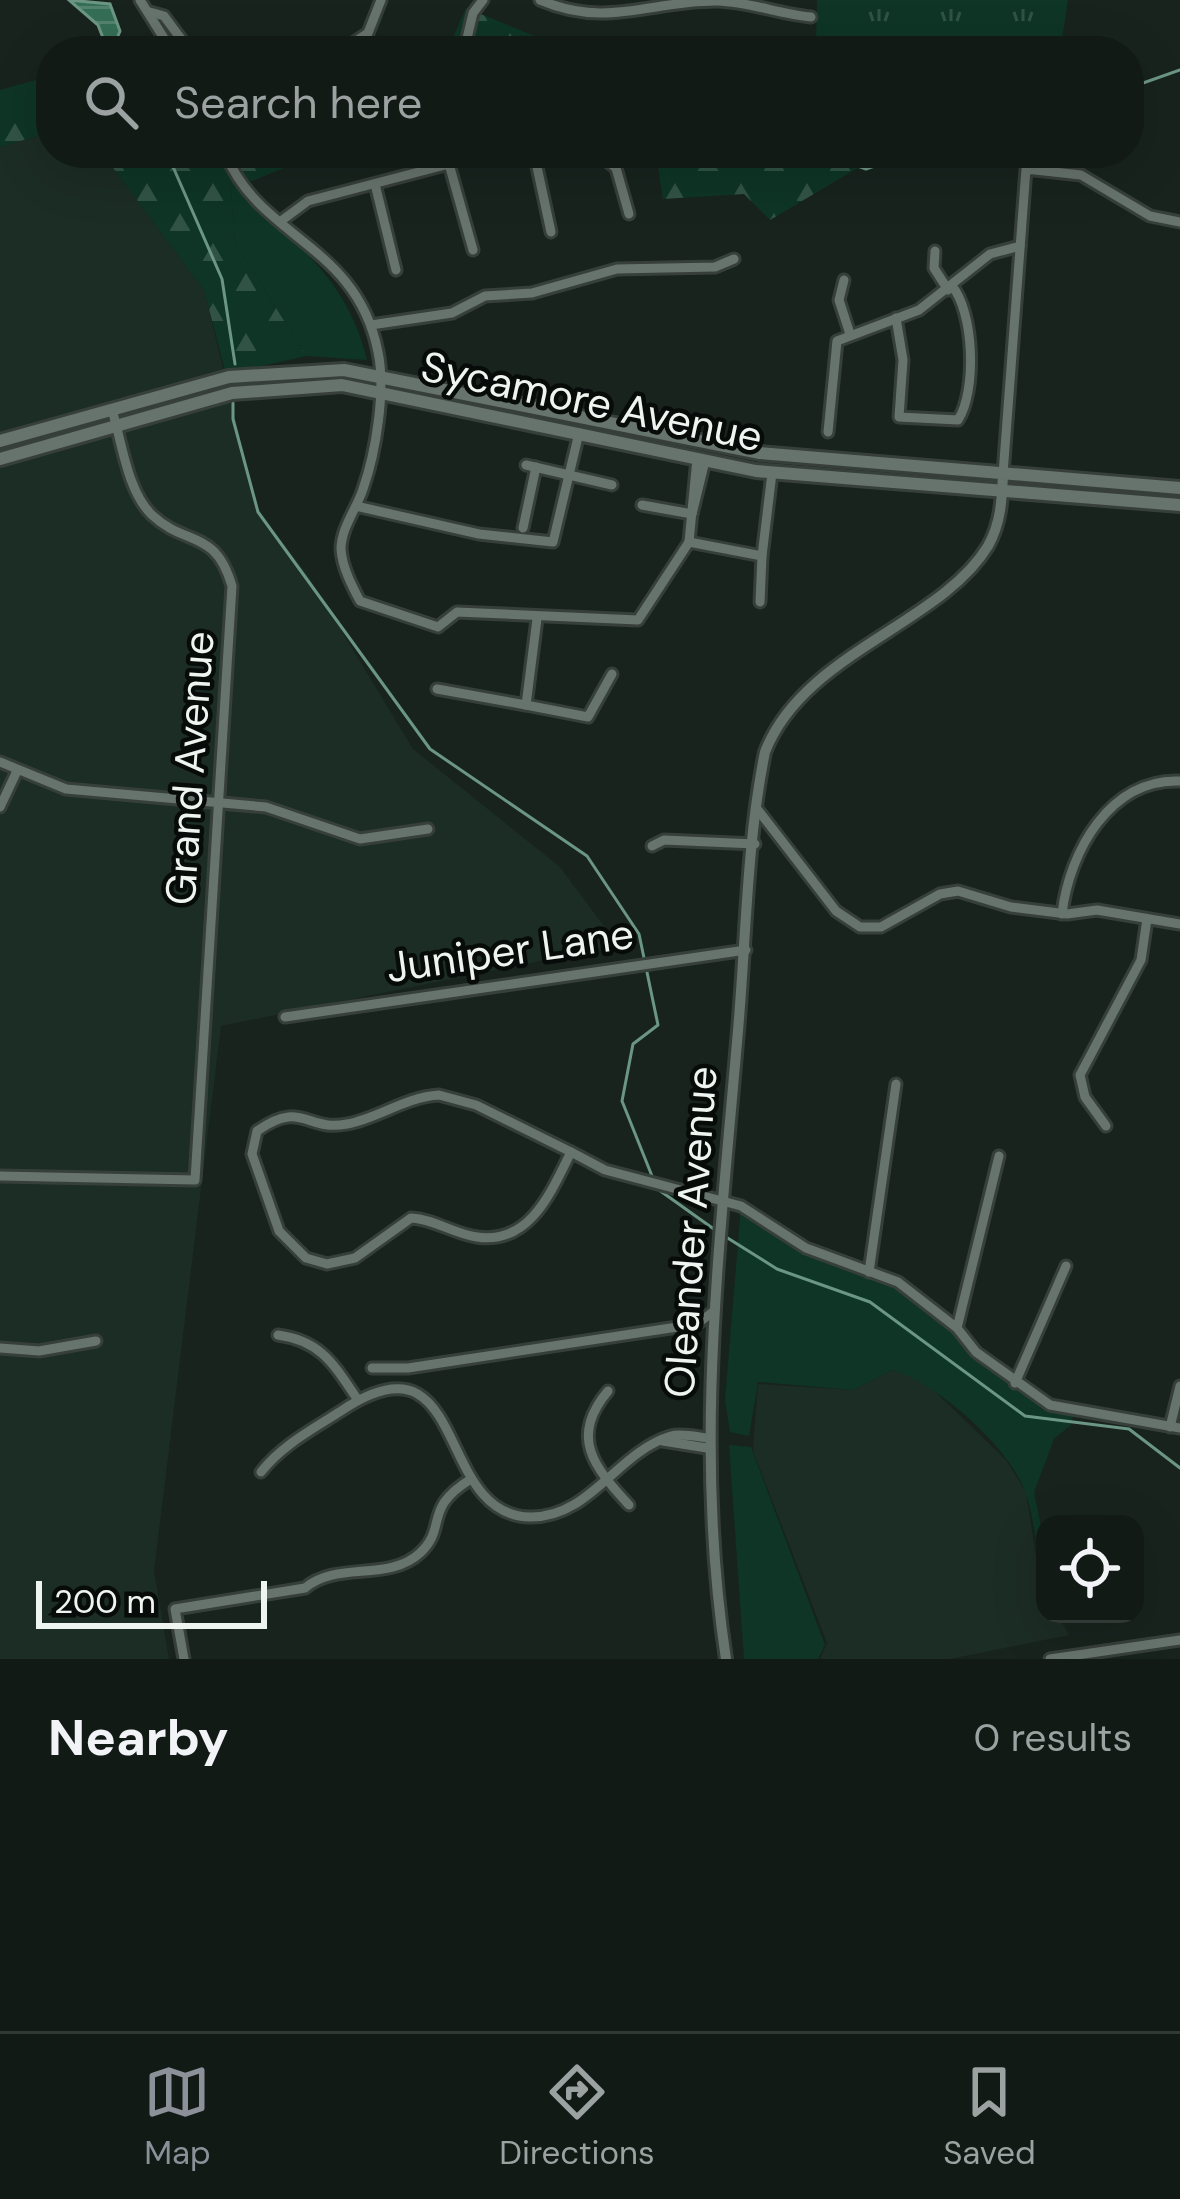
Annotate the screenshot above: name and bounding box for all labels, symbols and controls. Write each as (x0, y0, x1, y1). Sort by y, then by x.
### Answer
search box (36, 36, 1144, 168)
icon: search (78, 69, 144, 135)
text: Search here (174, 73, 422, 132)
street label: Sycamore Avenue (416, 338, 768, 465)
street label: Grand Avenue (152, 629, 227, 907)
street label: Juniper Lane (383, 906, 637, 995)
street label: Oleander Avenue (651, 1064, 730, 1400)
map controls (1036, 1515, 1144, 1623)
button: locate (1036, 1515, 1144, 1623)
scale bar (36, 1575, 267, 1628)
text: 200 m (54, 1580, 156, 1623)
text: Nearby (48, 1704, 229, 1771)
text: 0 results (974, 1712, 1132, 1763)
tab: Map (144, 2059, 211, 2174)
tab: Directions (499, 2059, 655, 2174)
tab: Saved (943, 2059, 1036, 2174)

